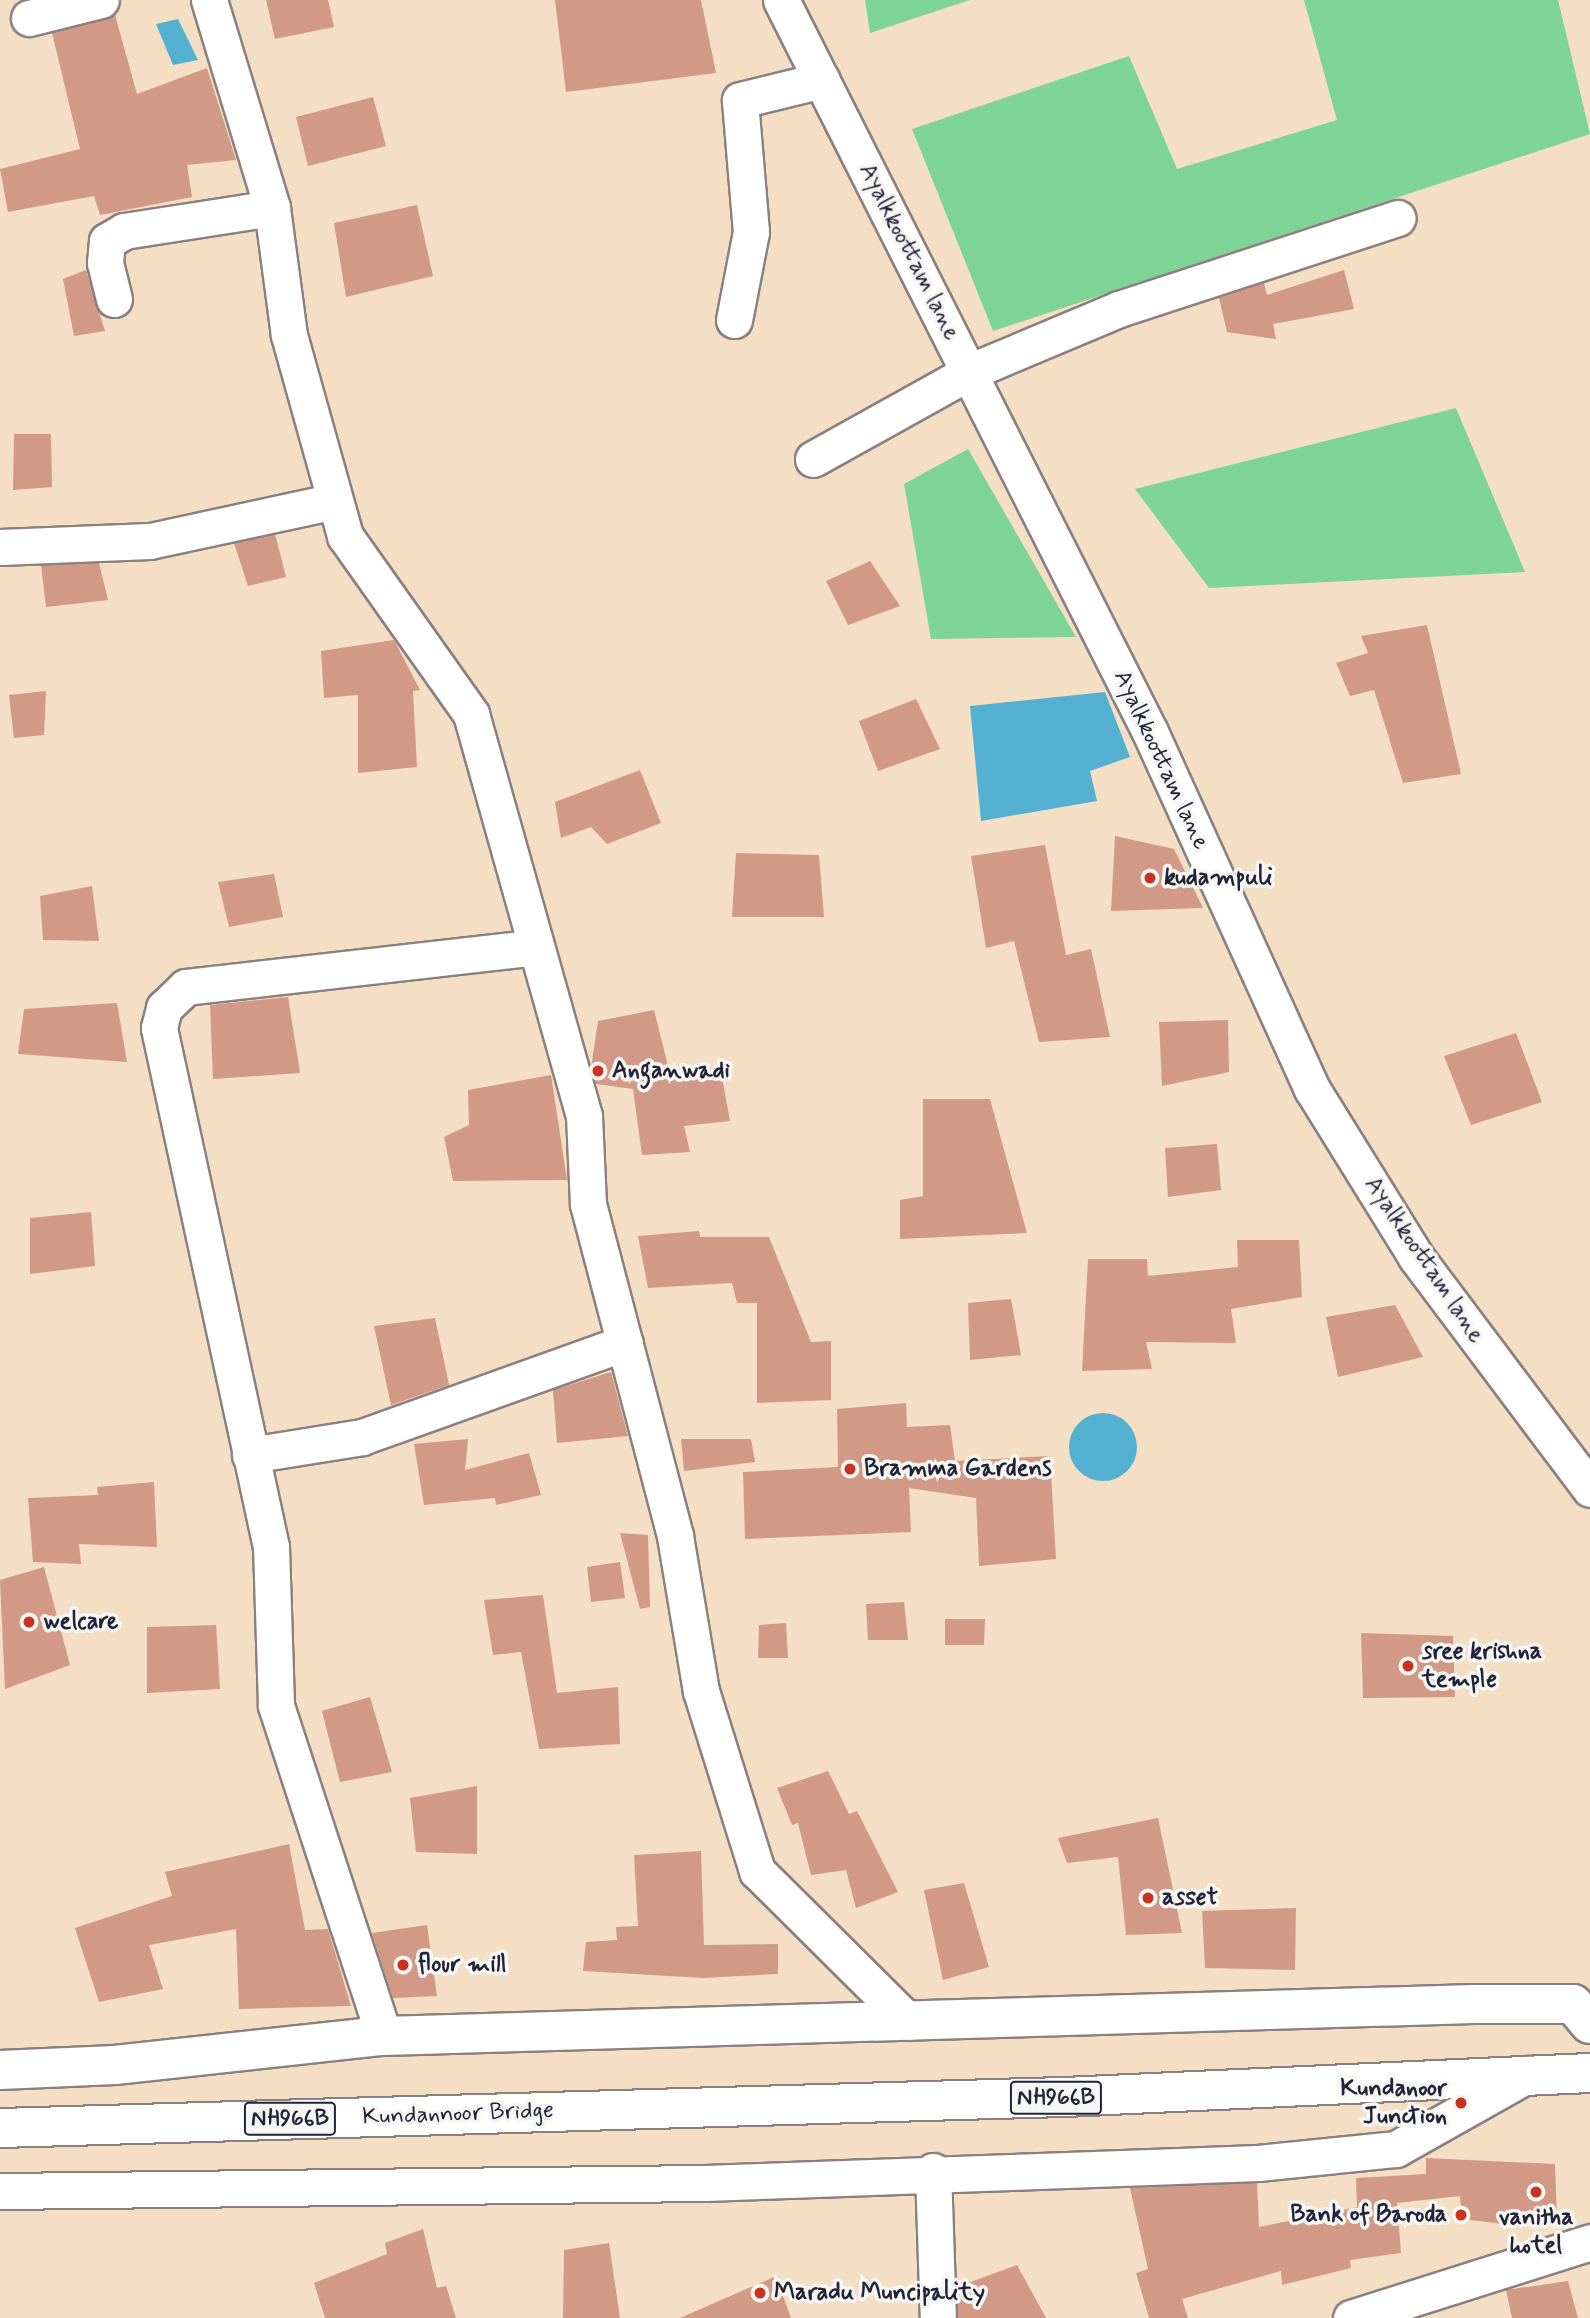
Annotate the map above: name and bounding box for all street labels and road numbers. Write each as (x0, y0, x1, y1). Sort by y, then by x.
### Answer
street label: Ayalkkoottam lane (853, 161, 965, 343)
street label: Ayalkkoottam lane (1108, 668, 1214, 852)
street label: Ayalkkoottam lane (1359, 1173, 1489, 1347)
road number: NH966B (1009, 2078, 1103, 2118)
street label: Kundannoor Bridge (362, 2096, 554, 2132)
road number: NH966B (243, 2100, 337, 2138)

